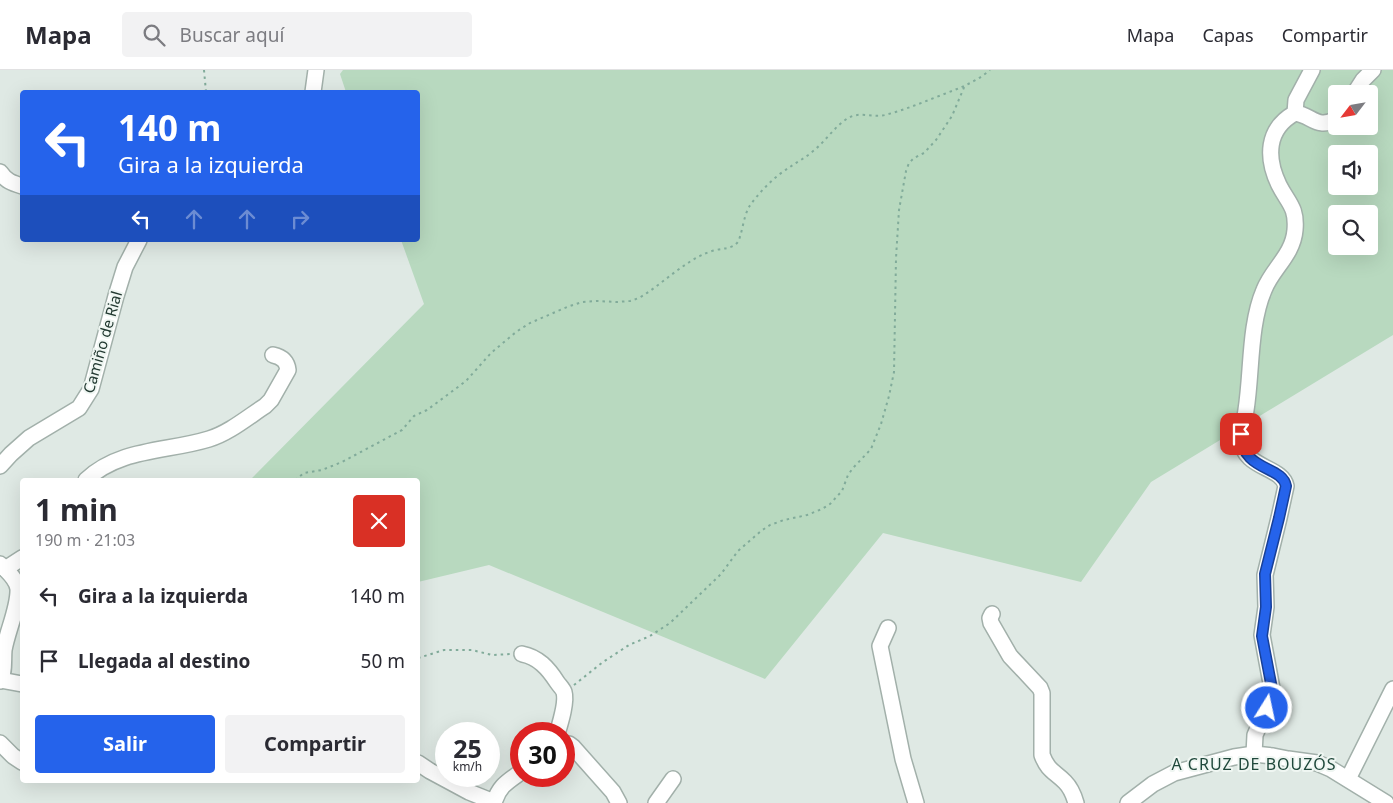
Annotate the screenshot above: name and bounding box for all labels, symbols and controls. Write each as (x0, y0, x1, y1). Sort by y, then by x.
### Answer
search box (122, 12, 472, 57)
text: Mapa (25, 18, 92, 51)
icon: search (140, 21, 168, 49)
text: Buscar aquí (180, 22, 284, 48)
text: Mapa (1127, 23, 1174, 47)
text: Capas (1202, 23, 1254, 47)
text: Compartir (1282, 23, 1368, 47)
north arrow (1328, 85, 1378, 135)
map controls (1328, 85, 1378, 255)
text: 140 m (118, 104, 221, 151)
icon: left (35, 110, 100, 175)
button: sound (1328, 145, 1378, 195)
text: Gira a la izquierda (118, 149, 304, 179)
icon: left (127, 205, 155, 233)
icon: ahead (180, 205, 208, 233)
icon: ahead (233, 205, 261, 233)
icon: right (286, 205, 314, 233)
button: search (1328, 205, 1378, 255)
street label: Camiño de Rial (78, 289, 126, 395)
pin (1220, 413, 1262, 455)
icon: arrive (1227, 420, 1255, 448)
text: 1 min (35, 489, 118, 530)
button: close (353, 495, 405, 547)
text: 190 m · 21:03 (35, 529, 135, 551)
icon: left (35, 582, 63, 610)
text: Gira a la izquierda (78, 583, 248, 609)
text: 140 m (350, 583, 405, 609)
icon: arrive (35, 647, 63, 675)
text: Llegada al destino (78, 648, 250, 674)
text: 50 m (361, 648, 405, 674)
position arrow (1240, 681, 1292, 733)
button: Salir (35, 715, 215, 773)
button: Compartir (225, 715, 405, 773)
speed limit sign: 30 (510, 722, 575, 787)
text: 25 (453, 731, 482, 765)
district label: A CRUZ DE BOUZÓS (1171, 753, 1337, 775)
text: km/h (453, 758, 482, 775)

